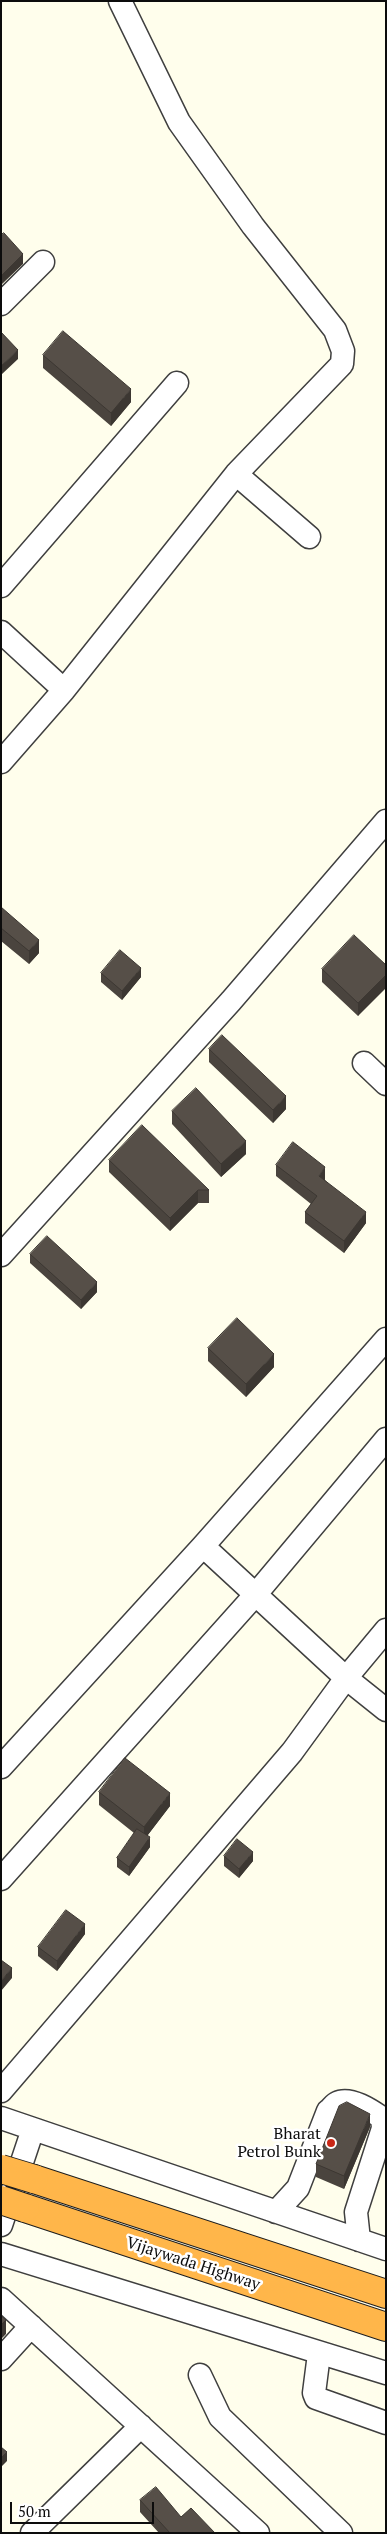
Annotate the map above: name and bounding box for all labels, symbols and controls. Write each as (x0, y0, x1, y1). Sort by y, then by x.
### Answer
place label: Bharat Petrol Bunk (237, 2124, 321, 2162)
marker: Bharat Petrol Bunk (325, 2137, 337, 2149)
street label: Vijaywada Highway (124, 2233, 262, 2295)
scale bar (12, 2492, 156, 2524)
text: 50 m (18, 2501, 51, 2521)

